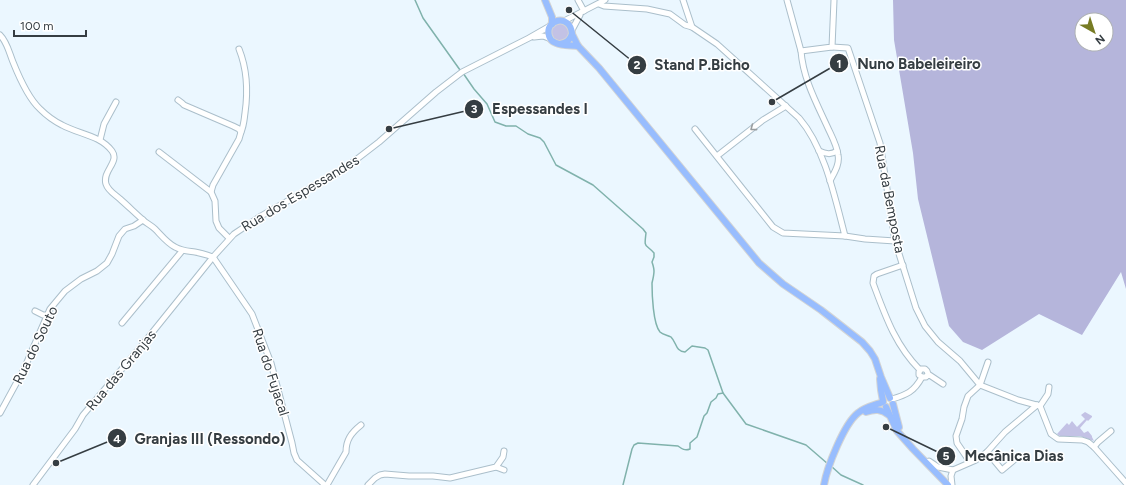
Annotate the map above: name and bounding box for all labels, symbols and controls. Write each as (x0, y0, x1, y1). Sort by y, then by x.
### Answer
scale bar (14, 12, 86, 38)
north arrow (1074, 12, 1114, 52)
text: 100 m (20, 19, 54, 33)
text: N (1093, 32, 1107, 47)
callout: Nuno Babeleireiro (829, 50, 989, 77)
callout: Stand P.Bicho (627, 51, 758, 78)
text: Nuno Babeleireiro (857, 55, 981, 73)
text: Stand P.Bicho (654, 56, 750, 74)
text: 1 (836, 57, 842, 71)
text: 2 (634, 58, 641, 72)
callout: Espessandes I (464, 95, 596, 122)
text: Espessandes I (492, 100, 588, 118)
text: 3 (471, 102, 478, 116)
one-way arrow (751, 123, 758, 130)
street label: Rua da Bemposta (871, 144, 908, 254)
street label: Rua dos Espessandes (238, 151, 362, 235)
street label: Rua do Souto (9, 303, 62, 387)
street label: Rua das Granjas (83, 326, 160, 414)
street label: Rua do Fujacal (248, 326, 293, 418)
callout: Granjas III (Ressondo) (107, 425, 294, 452)
text: Granjas III (Ressondo) (135, 430, 286, 448)
text: 4 (113, 432, 121, 446)
callout: Mecânica Dias (936, 442, 1071, 469)
text: Mecânica Dias (965, 447, 1063, 465)
text: 5 (943, 449, 950, 463)

